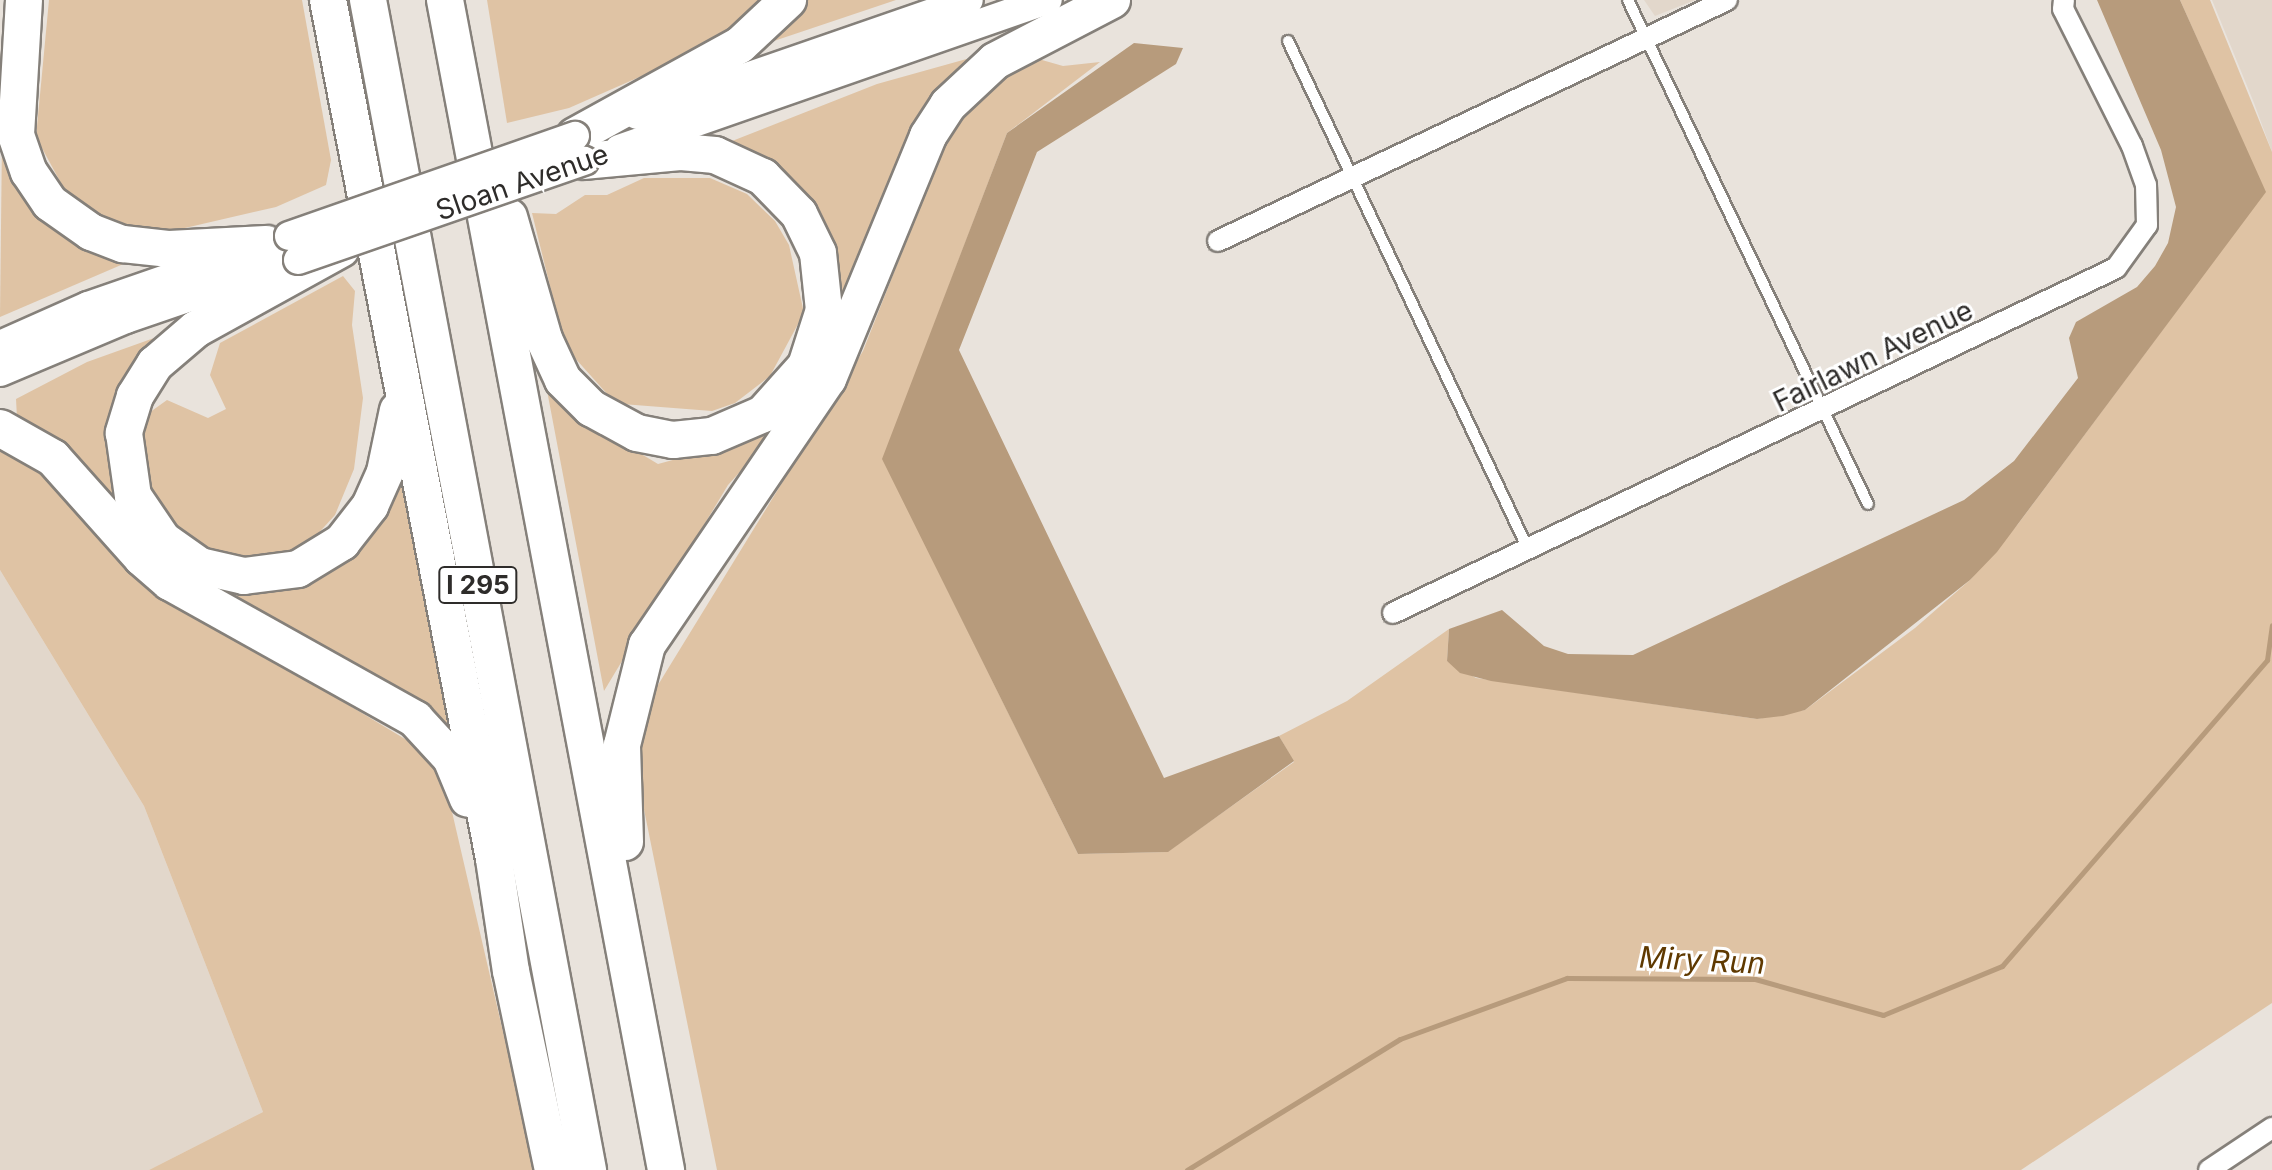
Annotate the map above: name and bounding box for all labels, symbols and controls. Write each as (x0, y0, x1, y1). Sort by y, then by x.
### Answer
street label: Sloan Avenue (431, 137, 613, 227)
street label: Fairlawn Avenue (1768, 293, 1978, 419)
road number: I 295 (438, 563, 518, 607)
water label: Miry Run (1638, 939, 1766, 981)

